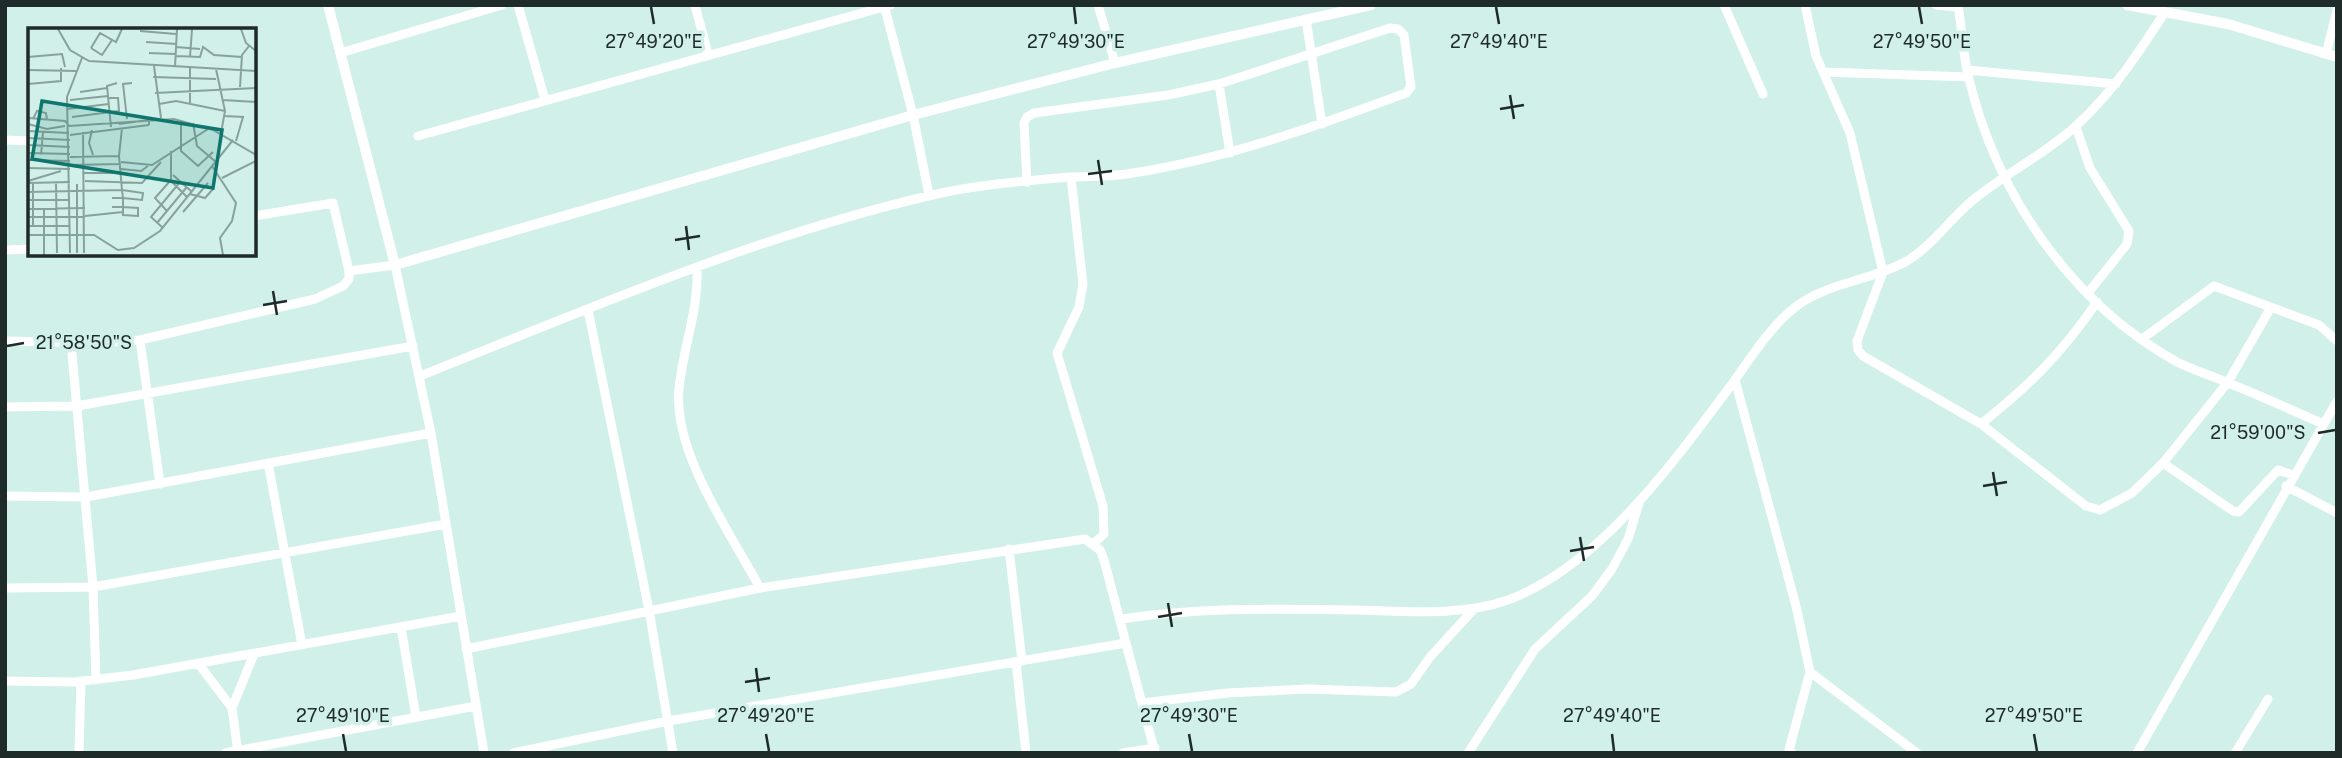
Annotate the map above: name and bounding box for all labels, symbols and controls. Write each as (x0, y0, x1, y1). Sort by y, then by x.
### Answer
inset map (28, 28, 256, 256)
text: 27°49'20"E (605, 31, 703, 52)
text: 27°49'30"E (1027, 31, 1125, 52)
text: 27°49'40"E (1450, 31, 1548, 52)
text: 27°49'50"E (1873, 31, 1971, 52)
text: 21°58'50"S (36, 332, 132, 353)
text: 21°59'00"S (2210, 422, 2306, 443)
text: 27°49'10"E (296, 705, 390, 726)
text: 27°49'20"E (717, 705, 815, 726)
text: 27°49'30"E (1140, 705, 1238, 726)
text: 27°49'40"E (1563, 705, 1661, 726)
text: 27°49'50"E (1985, 705, 2083, 726)

